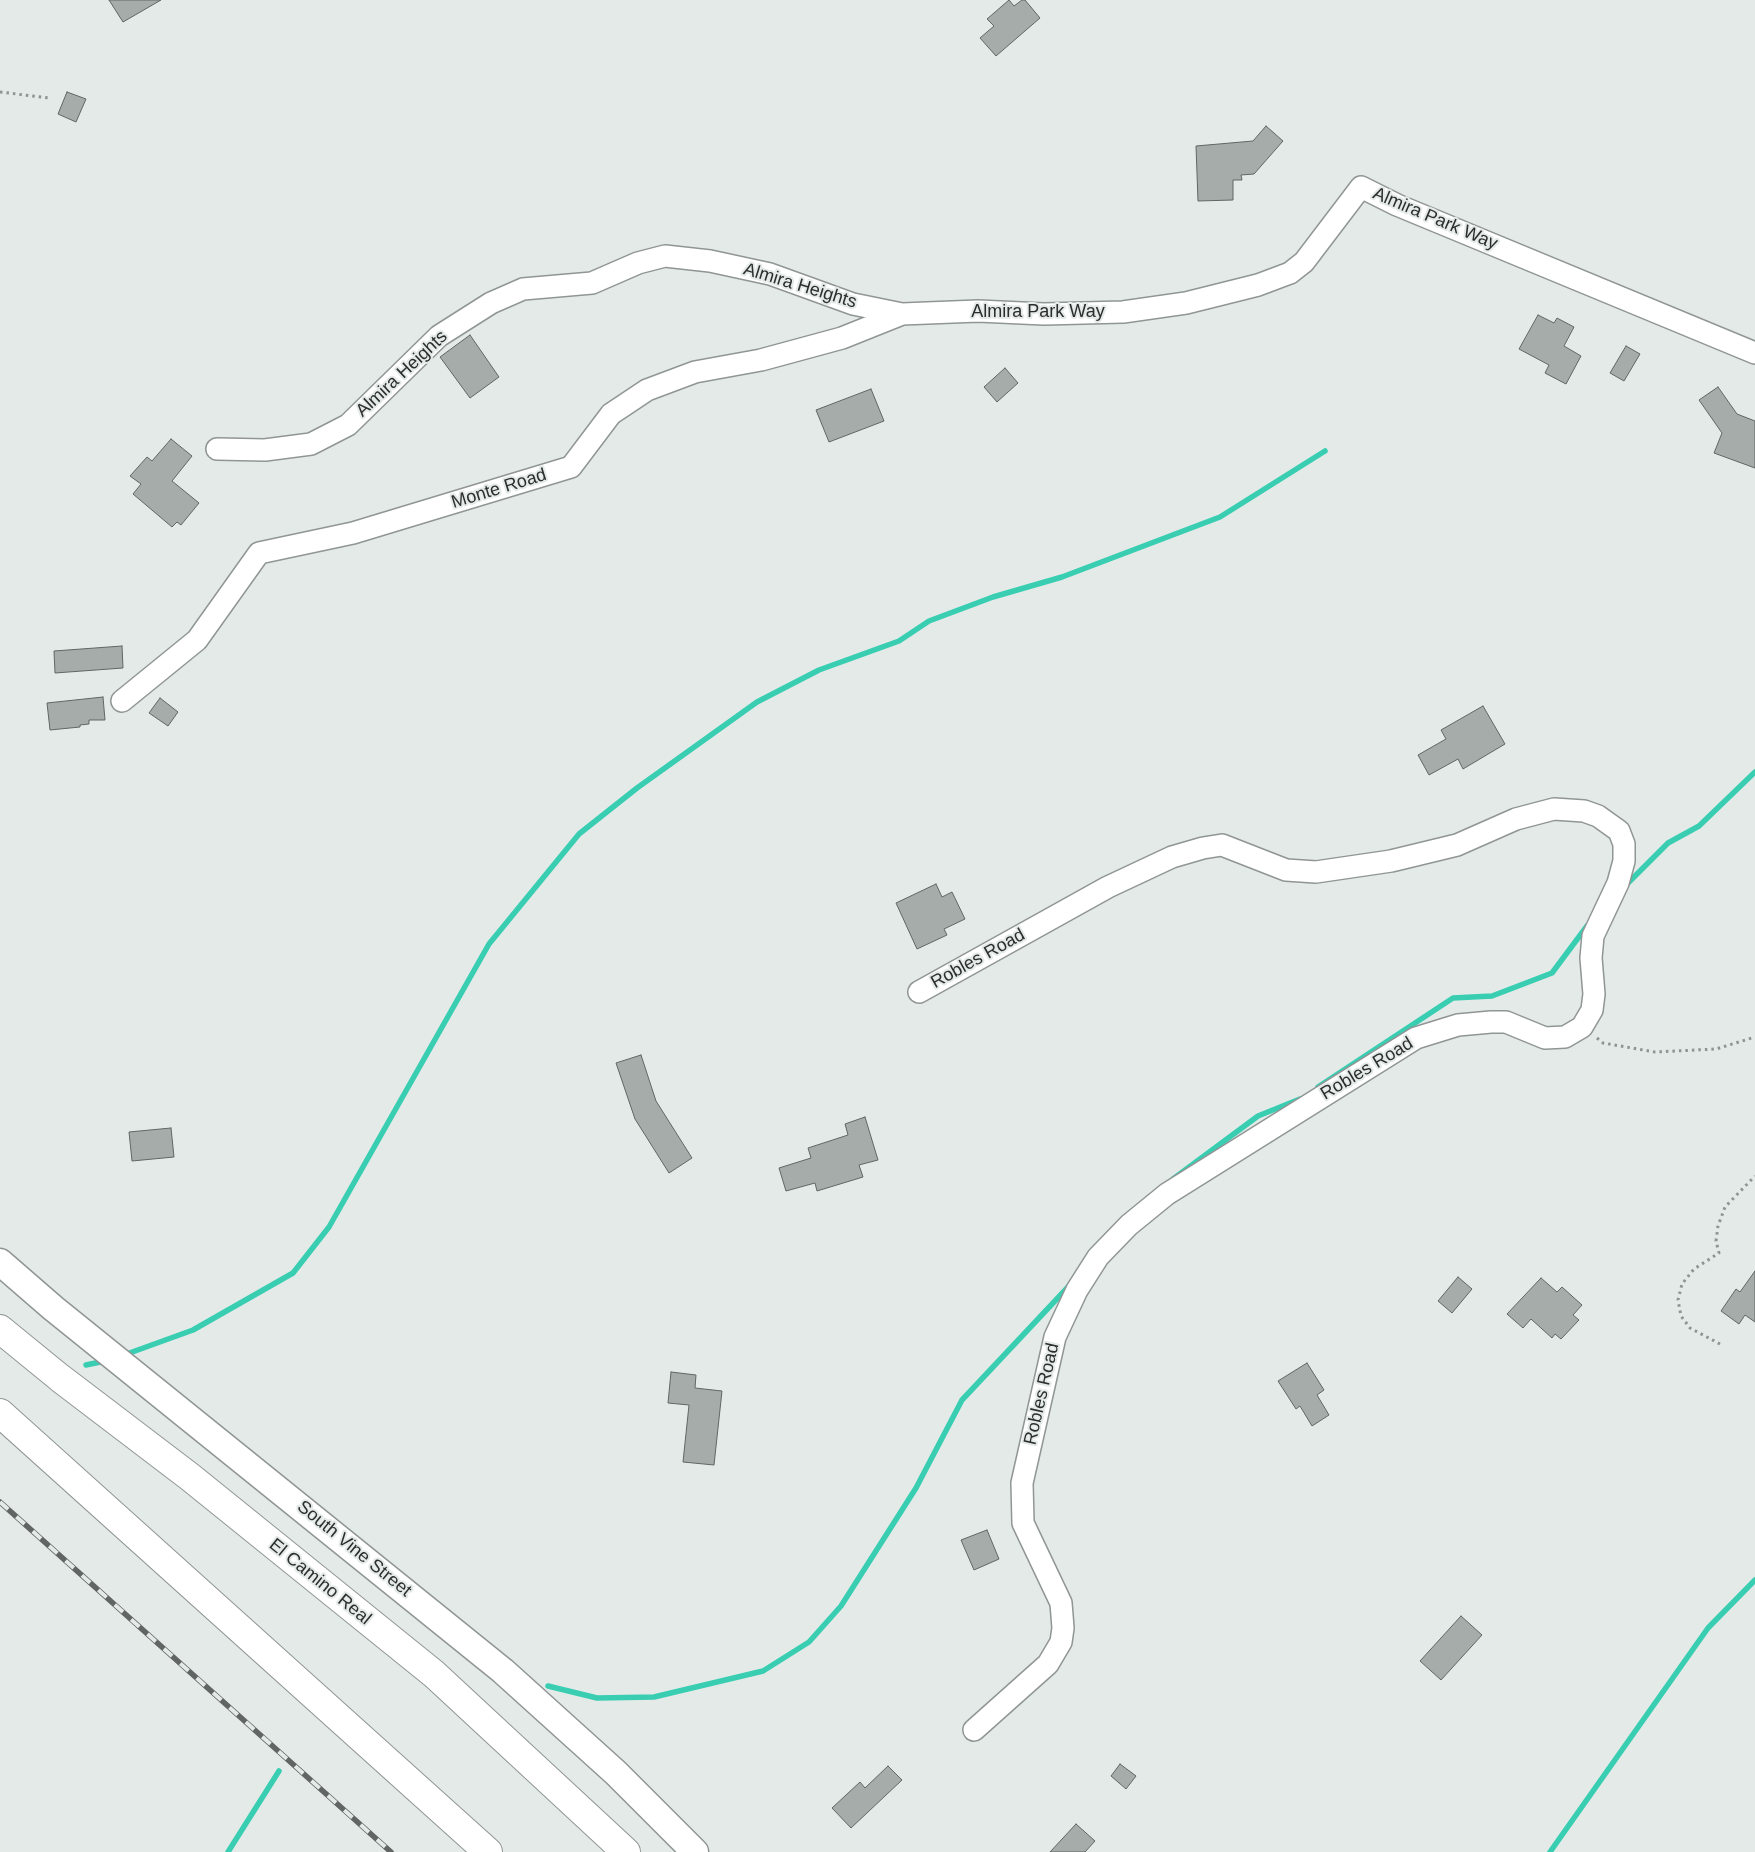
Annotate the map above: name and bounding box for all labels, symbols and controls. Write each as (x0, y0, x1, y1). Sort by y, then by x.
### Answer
street label: Almira Park Way (1369, 183, 1501, 255)
street label: Almira Heights (741, 259, 859, 313)
street label: Almira Park Way (971, 301, 1105, 323)
street label: Almira Heights (352, 326, 452, 422)
street label: Monte Road (449, 464, 549, 514)
street label: Robles Road (927, 924, 1029, 994)
street label: Robles Road (1317, 1033, 1417, 1105)
street label: Robles Road (1020, 1341, 1064, 1447)
street label: South Vine Street (293, 1496, 415, 1602)
street label: El Camino Real (265, 1534, 375, 1630)

